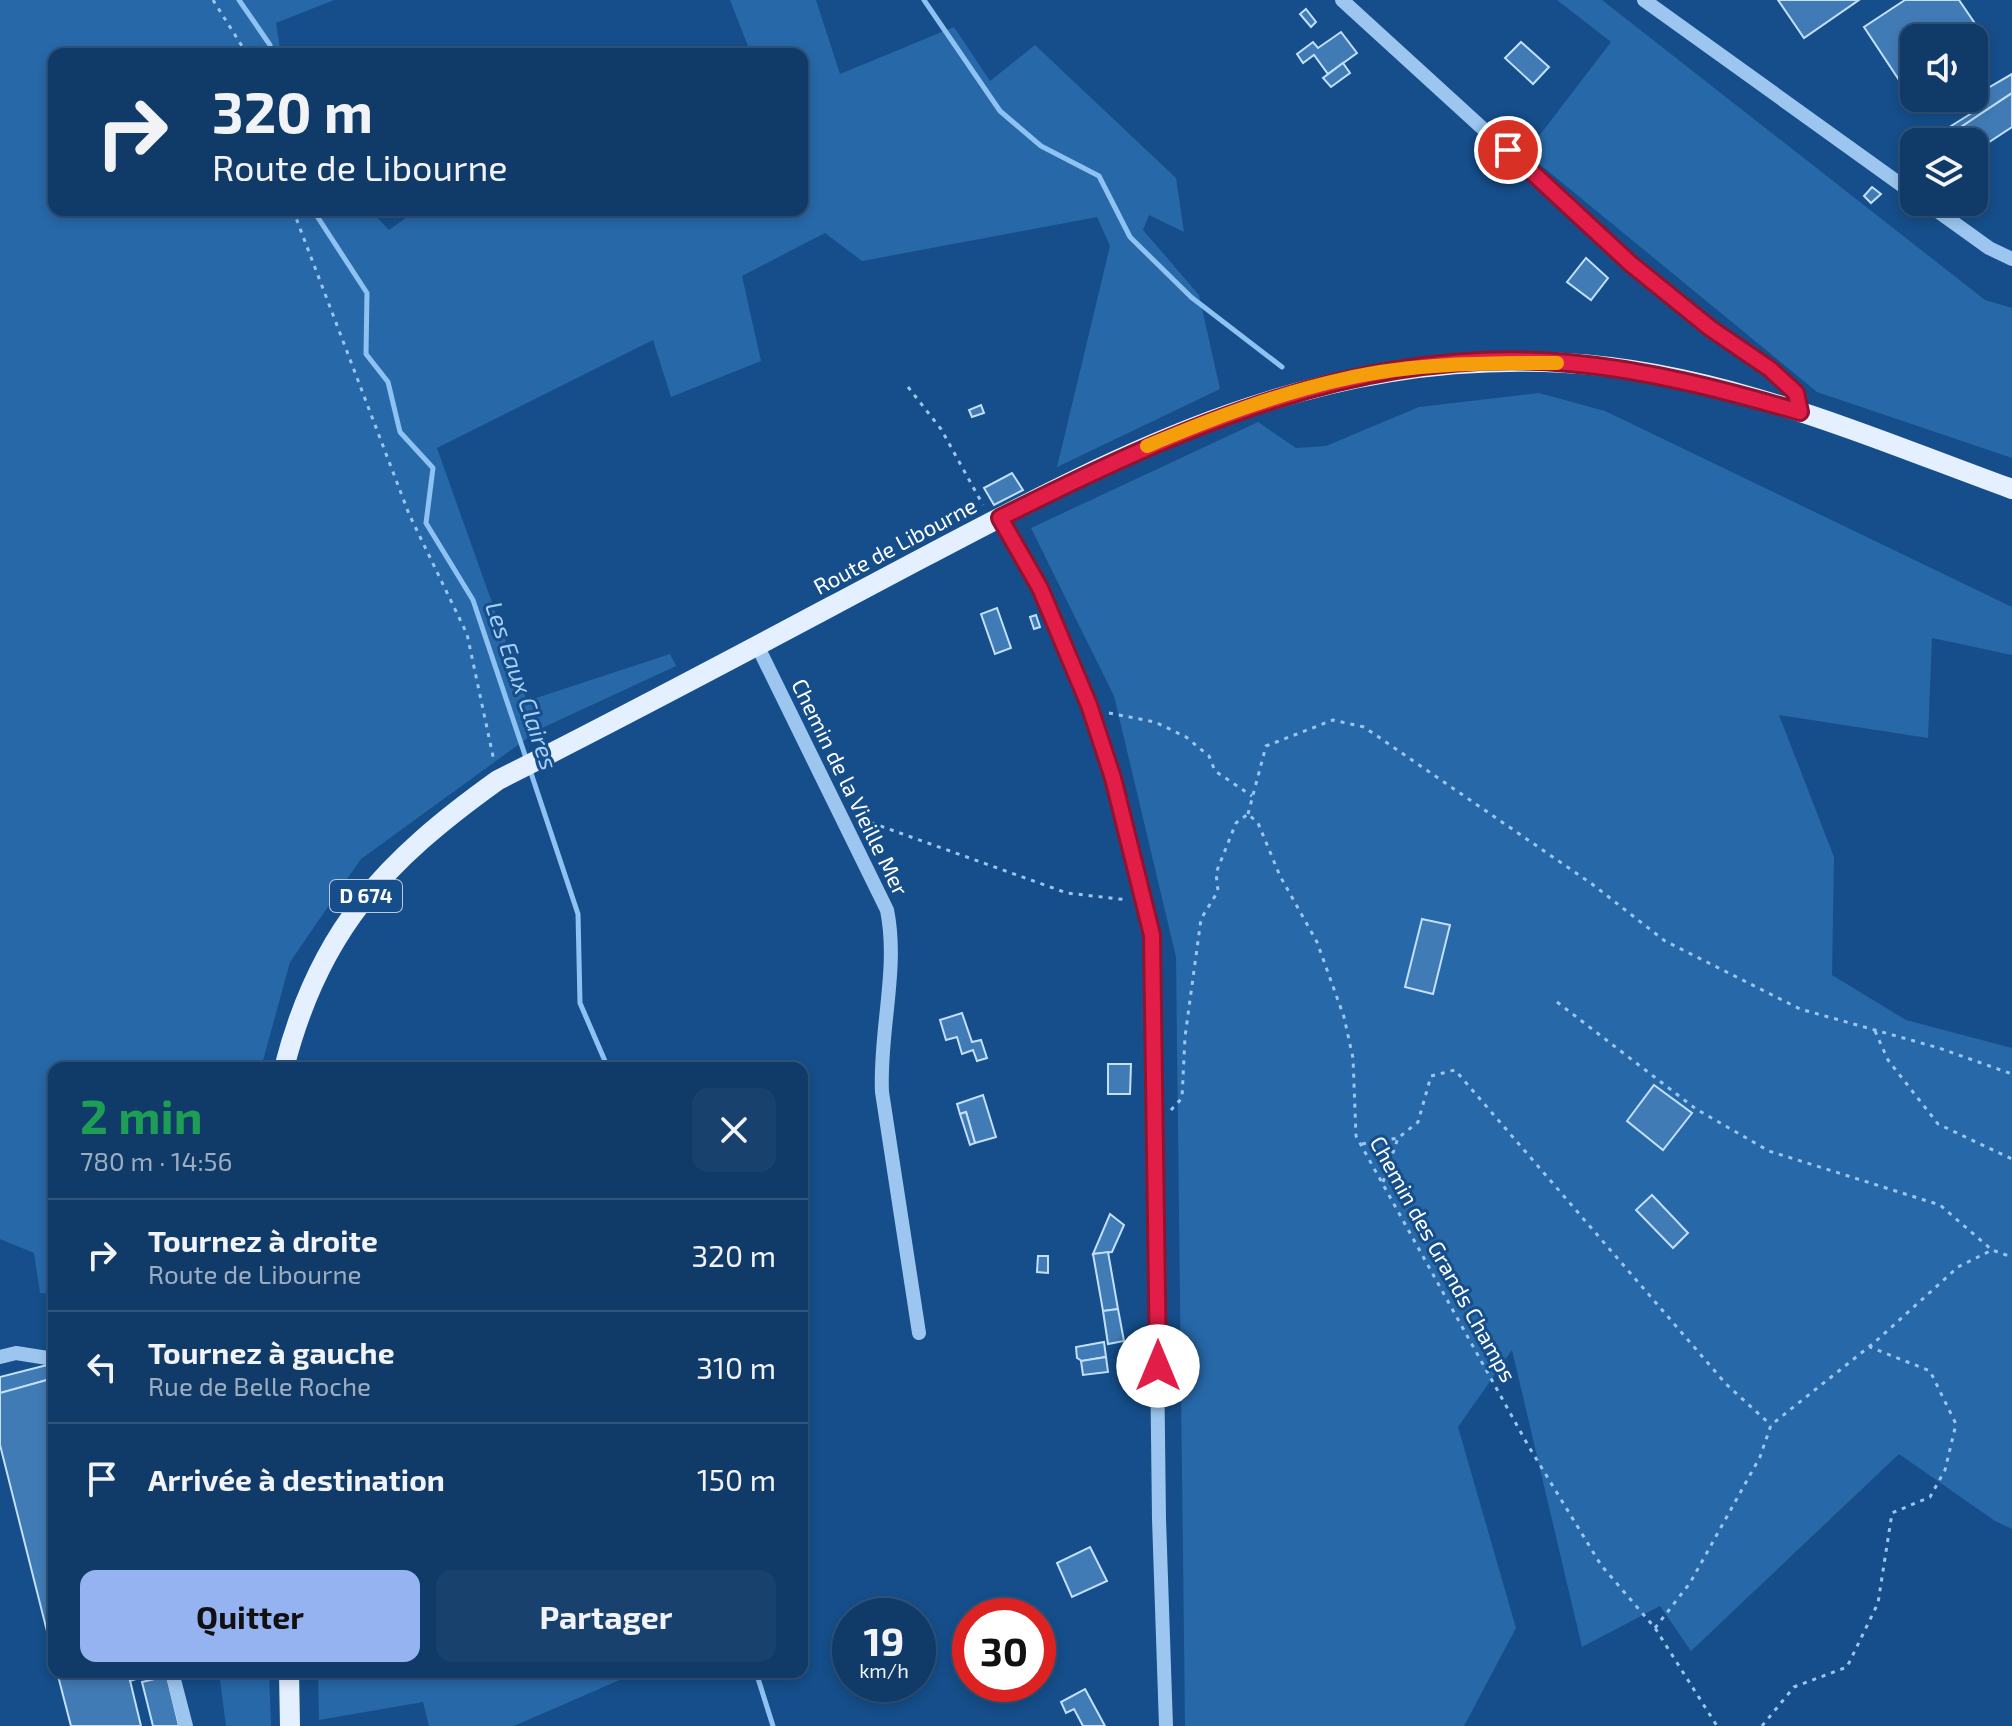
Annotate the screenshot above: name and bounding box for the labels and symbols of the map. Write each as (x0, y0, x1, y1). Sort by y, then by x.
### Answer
pin (1474, 116, 1542, 184)
street label: Route de Libourne (809, 491, 980, 599)
water label: Les Eaux Claires (480, 598, 565, 773)
street label: Chemin de la Vieille Mer (787, 674, 915, 899)
road number: D 674 (330, 880, 402, 912)
street label: Chemin des Grands Champs (1365, 1131, 1522, 1386)
position arrow (1116, 1324, 1200, 1408)
speed limit sign: 30 (952, 1598, 1056, 1702)

